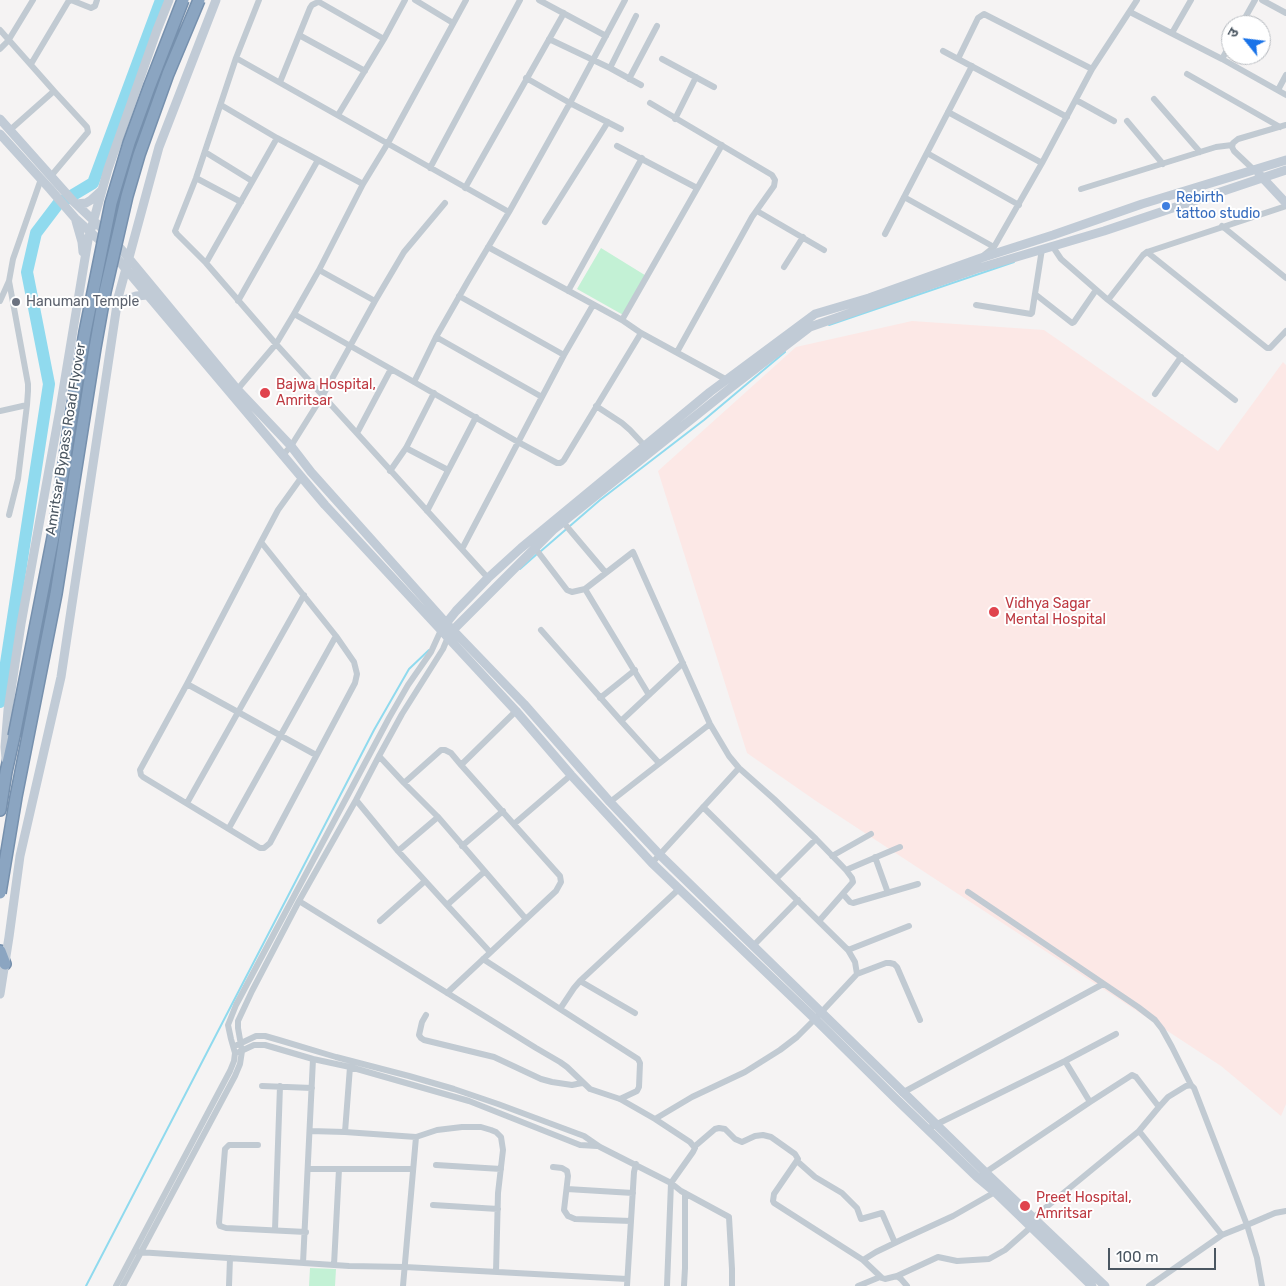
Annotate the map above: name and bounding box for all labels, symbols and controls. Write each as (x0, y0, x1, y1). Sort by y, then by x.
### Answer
north arrow (1221, 15, 1271, 65)
text: उ (1224, 25, 1243, 41)
place label: Rebirth tattoo studio (1176, 190, 1260, 222)
marker: Rebirth tattoo studio (1160, 200, 1172, 212)
place label: Hanuman Temple (26, 294, 139, 310)
marker: Hanuman Temple (10, 296, 22, 308)
street label: Amritsar Bypass Road Flyover (42, 342, 90, 536)
place label: Bajwa Hospital, Amritsar (276, 377, 376, 410)
marker: Bajwa Hospital, Amritsar (258, 386, 272, 400)
place label: Vidhya Sagar Mental Hospital (1005, 596, 1106, 628)
marker: Vidhya Sagar Mental Hospital (987, 605, 1001, 619)
place label: Preet Hospital, Amritsar (1036, 1190, 1132, 1222)
marker: Preet Hospital, Amritsar (1018, 1199, 1032, 1213)
scale bar (1111, 1238, 1218, 1270)
text: 100 m (1116, 1248, 1158, 1266)

